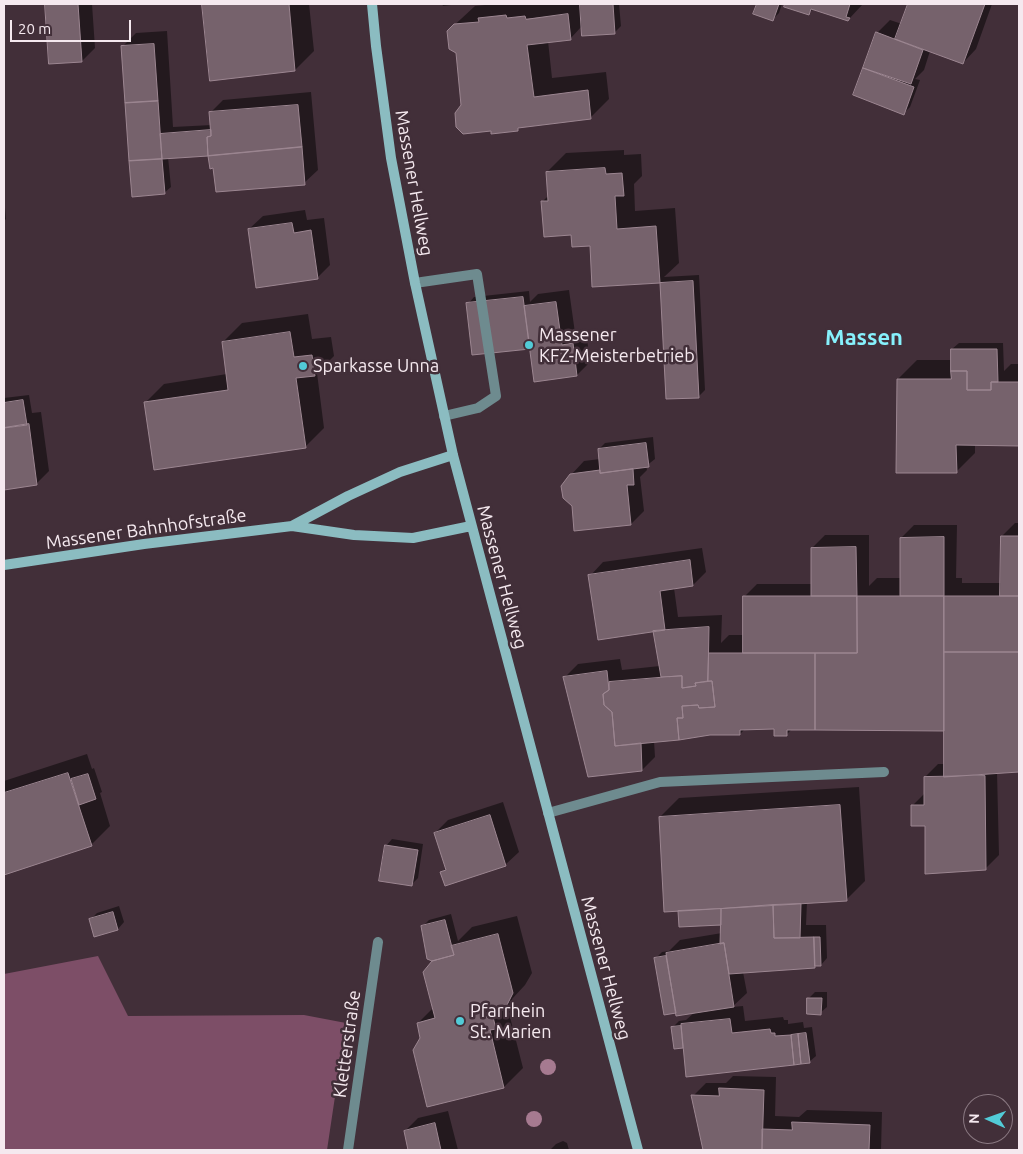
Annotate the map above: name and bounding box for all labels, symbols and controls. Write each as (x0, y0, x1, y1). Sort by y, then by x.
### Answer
scale bar (12, 10, 134, 42)
text: 20 m (18, 20, 51, 37)
street label: Massener Hellweg (391, 108, 437, 258)
place label: Massener KFZ-Meisterbetrieb (539, 324, 695, 366)
district label: Massen (825, 325, 903, 351)
marker: Massener KFZ-Meisterbetrieb (523, 339, 535, 351)
place label: Sparkasse Unna (313, 355, 439, 377)
marker: Sparkasse Unna (297, 360, 309, 372)
street label: Massener Hellweg (472, 503, 532, 651)
street label: Massener Bahnhofstraße (44, 504, 248, 554)
street label: Massener Hellweg (576, 894, 636, 1042)
street label: Kletterstraße (329, 989, 365, 1099)
place label: Pfarrhein St. Marien (470, 1000, 552, 1042)
marker: Pfarrhein St. Marien (454, 1015, 466, 1027)
north arrow (963, 1094, 1013, 1144)
text: N (966, 1113, 982, 1124)

